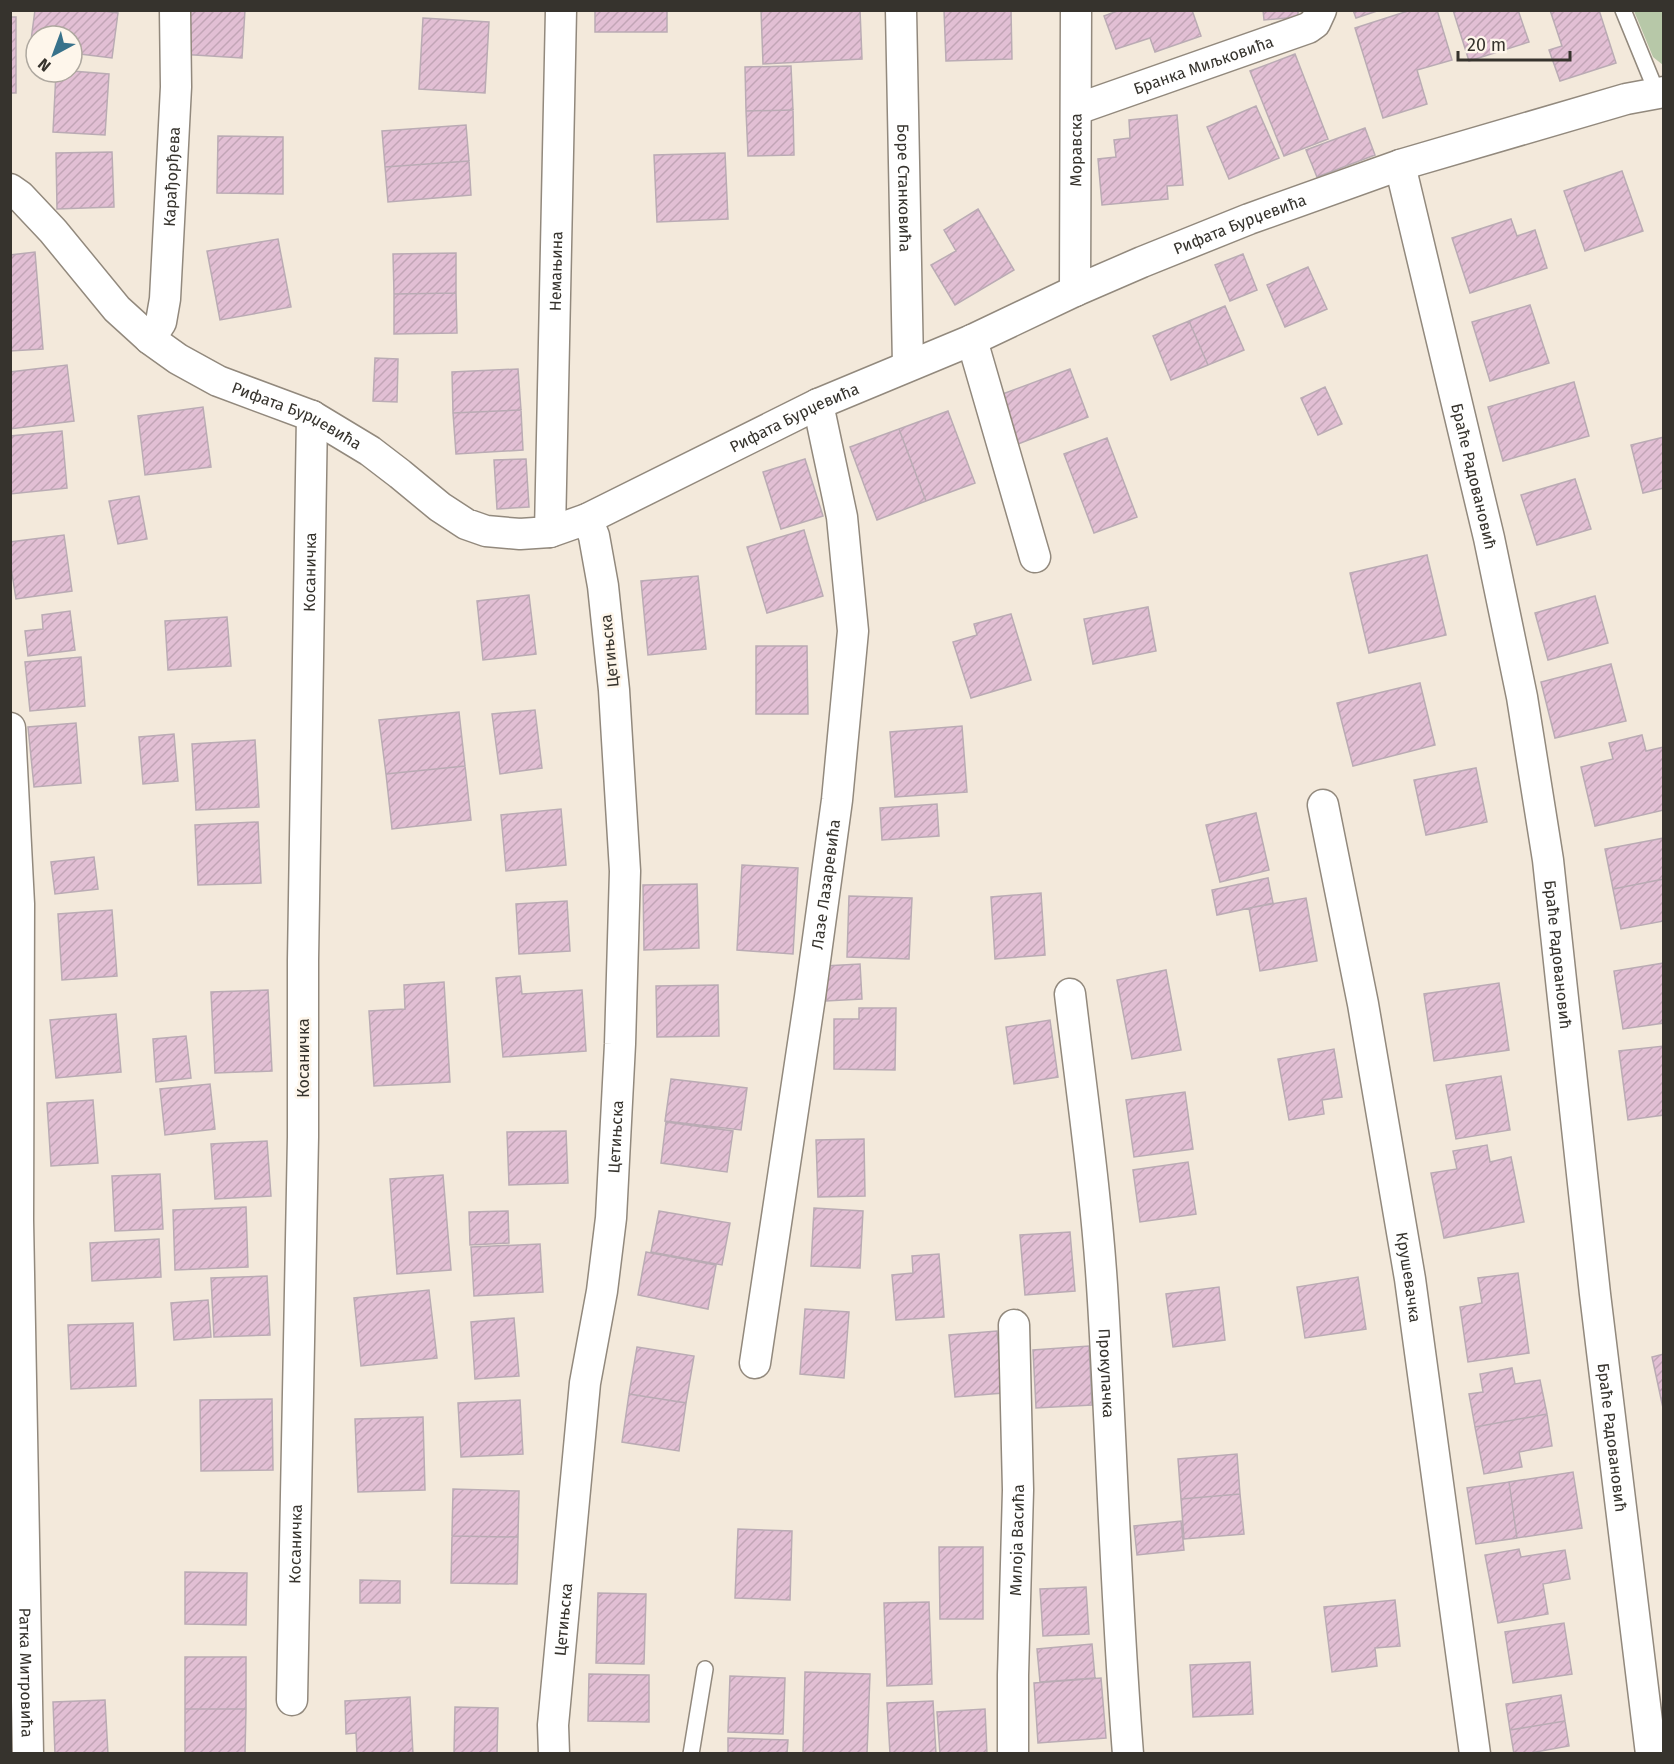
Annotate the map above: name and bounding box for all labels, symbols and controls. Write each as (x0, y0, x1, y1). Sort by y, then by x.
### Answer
north arrow (24, 24, 84, 84)
scale bar (1458, 24, 1570, 62)
street label: Бранка Миљковића (1131, 32, 1276, 98)
text: 20 m (1467, 34, 1506, 56)
text: N (34, 54, 55, 76)
street label: Моравска (1066, 113, 1086, 187)
street label: Боре Станковића (893, 124, 915, 252)
street label: Карађорђева (160, 126, 184, 227)
street label: Рифата Бурџевића (1171, 190, 1309, 258)
street label: Немањина (546, 231, 566, 311)
street label: Рифата Бурџевића (229, 378, 365, 454)
street label: Рифата Бурџевића (726, 379, 862, 457)
street label: Браће Радовановић (1447, 401, 1500, 551)
street label: Косаничка (300, 532, 320, 612)
street label: Цетињска (596, 614, 623, 688)
street label: Лазе Лазаревића (808, 818, 844, 950)
street label: Браће Радовановић (1540, 879, 1575, 1030)
street label: Косаничка (294, 1018, 313, 1098)
street label: Цетињска (604, 1100, 627, 1174)
street label: Крушевачка (1392, 1230, 1425, 1324)
street label: Прокупачка (1095, 1328, 1118, 1418)
street label: Браће Радовановић (1593, 1362, 1630, 1513)
street label: Милоја Васића (1006, 1484, 1028, 1596)
street label: Косаничка (285, 1504, 306, 1584)
street label: Цетињска (550, 1582, 576, 1657)
street label: Ратка Митровића (15, 1607, 37, 1738)

